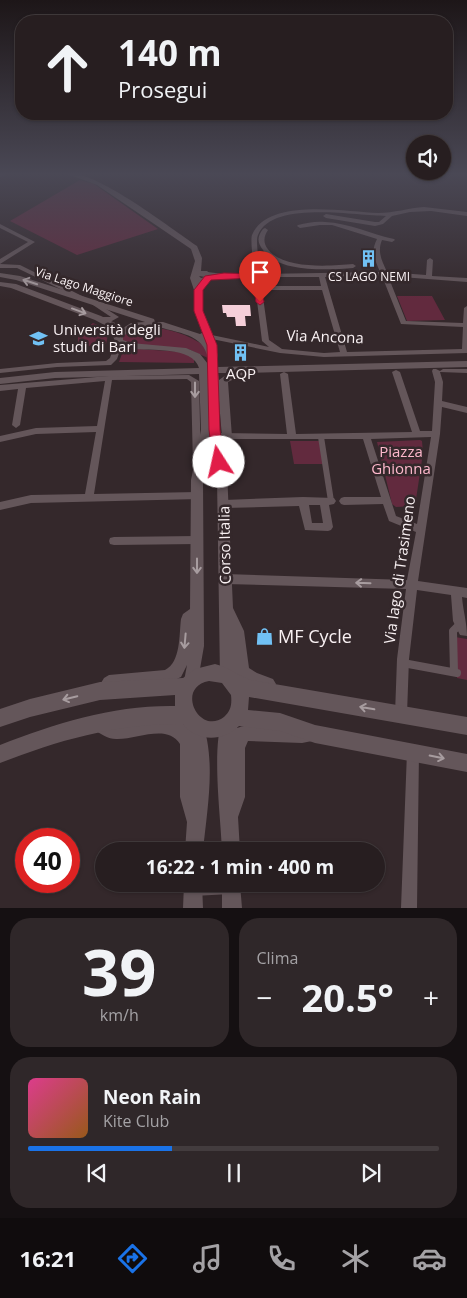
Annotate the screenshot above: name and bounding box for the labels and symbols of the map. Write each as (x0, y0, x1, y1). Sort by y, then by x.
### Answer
building icon: CS LAGO NEMI (359, 248, 379, 268)
pin (239, 251, 281, 302)
street label: Via Lago Maggiore (33, 263, 136, 310)
place label: CS LAGO NEMI (328, 268, 410, 285)
one-way arrow (23, 277, 39, 287)
one-way arrow (71, 307, 86, 316)
place label: Università degli studi di Bari (53, 319, 161, 356)
street label: Via Ancona (286, 325, 364, 347)
school or university icon: Università degli studi di Bari (29, 329, 49, 349)
building icon: AQP (231, 343, 251, 363)
place label: AQP (226, 363, 256, 383)
one-way arrow (190, 382, 200, 398)
position arrow (192, 435, 244, 487)
park label: Piazza Ghionna (371, 441, 431, 478)
street label: Via lago di Trasimeno (379, 495, 419, 645)
street label: Corso Italia (213, 506, 235, 584)
one-way arrow (192, 558, 202, 574)
one-way arrow (356, 578, 372, 588)
place label: MF Cycle (278, 624, 352, 648)
shop icon: MF Cycle (254, 627, 274, 647)
one-way arrow (180, 632, 190, 648)
one-way arrow (63, 694, 79, 703)
one-way arrow (360, 703, 376, 713)
one-way arrow (429, 753, 445, 762)
speed limit sign: 40 (15, 828, 80, 893)

